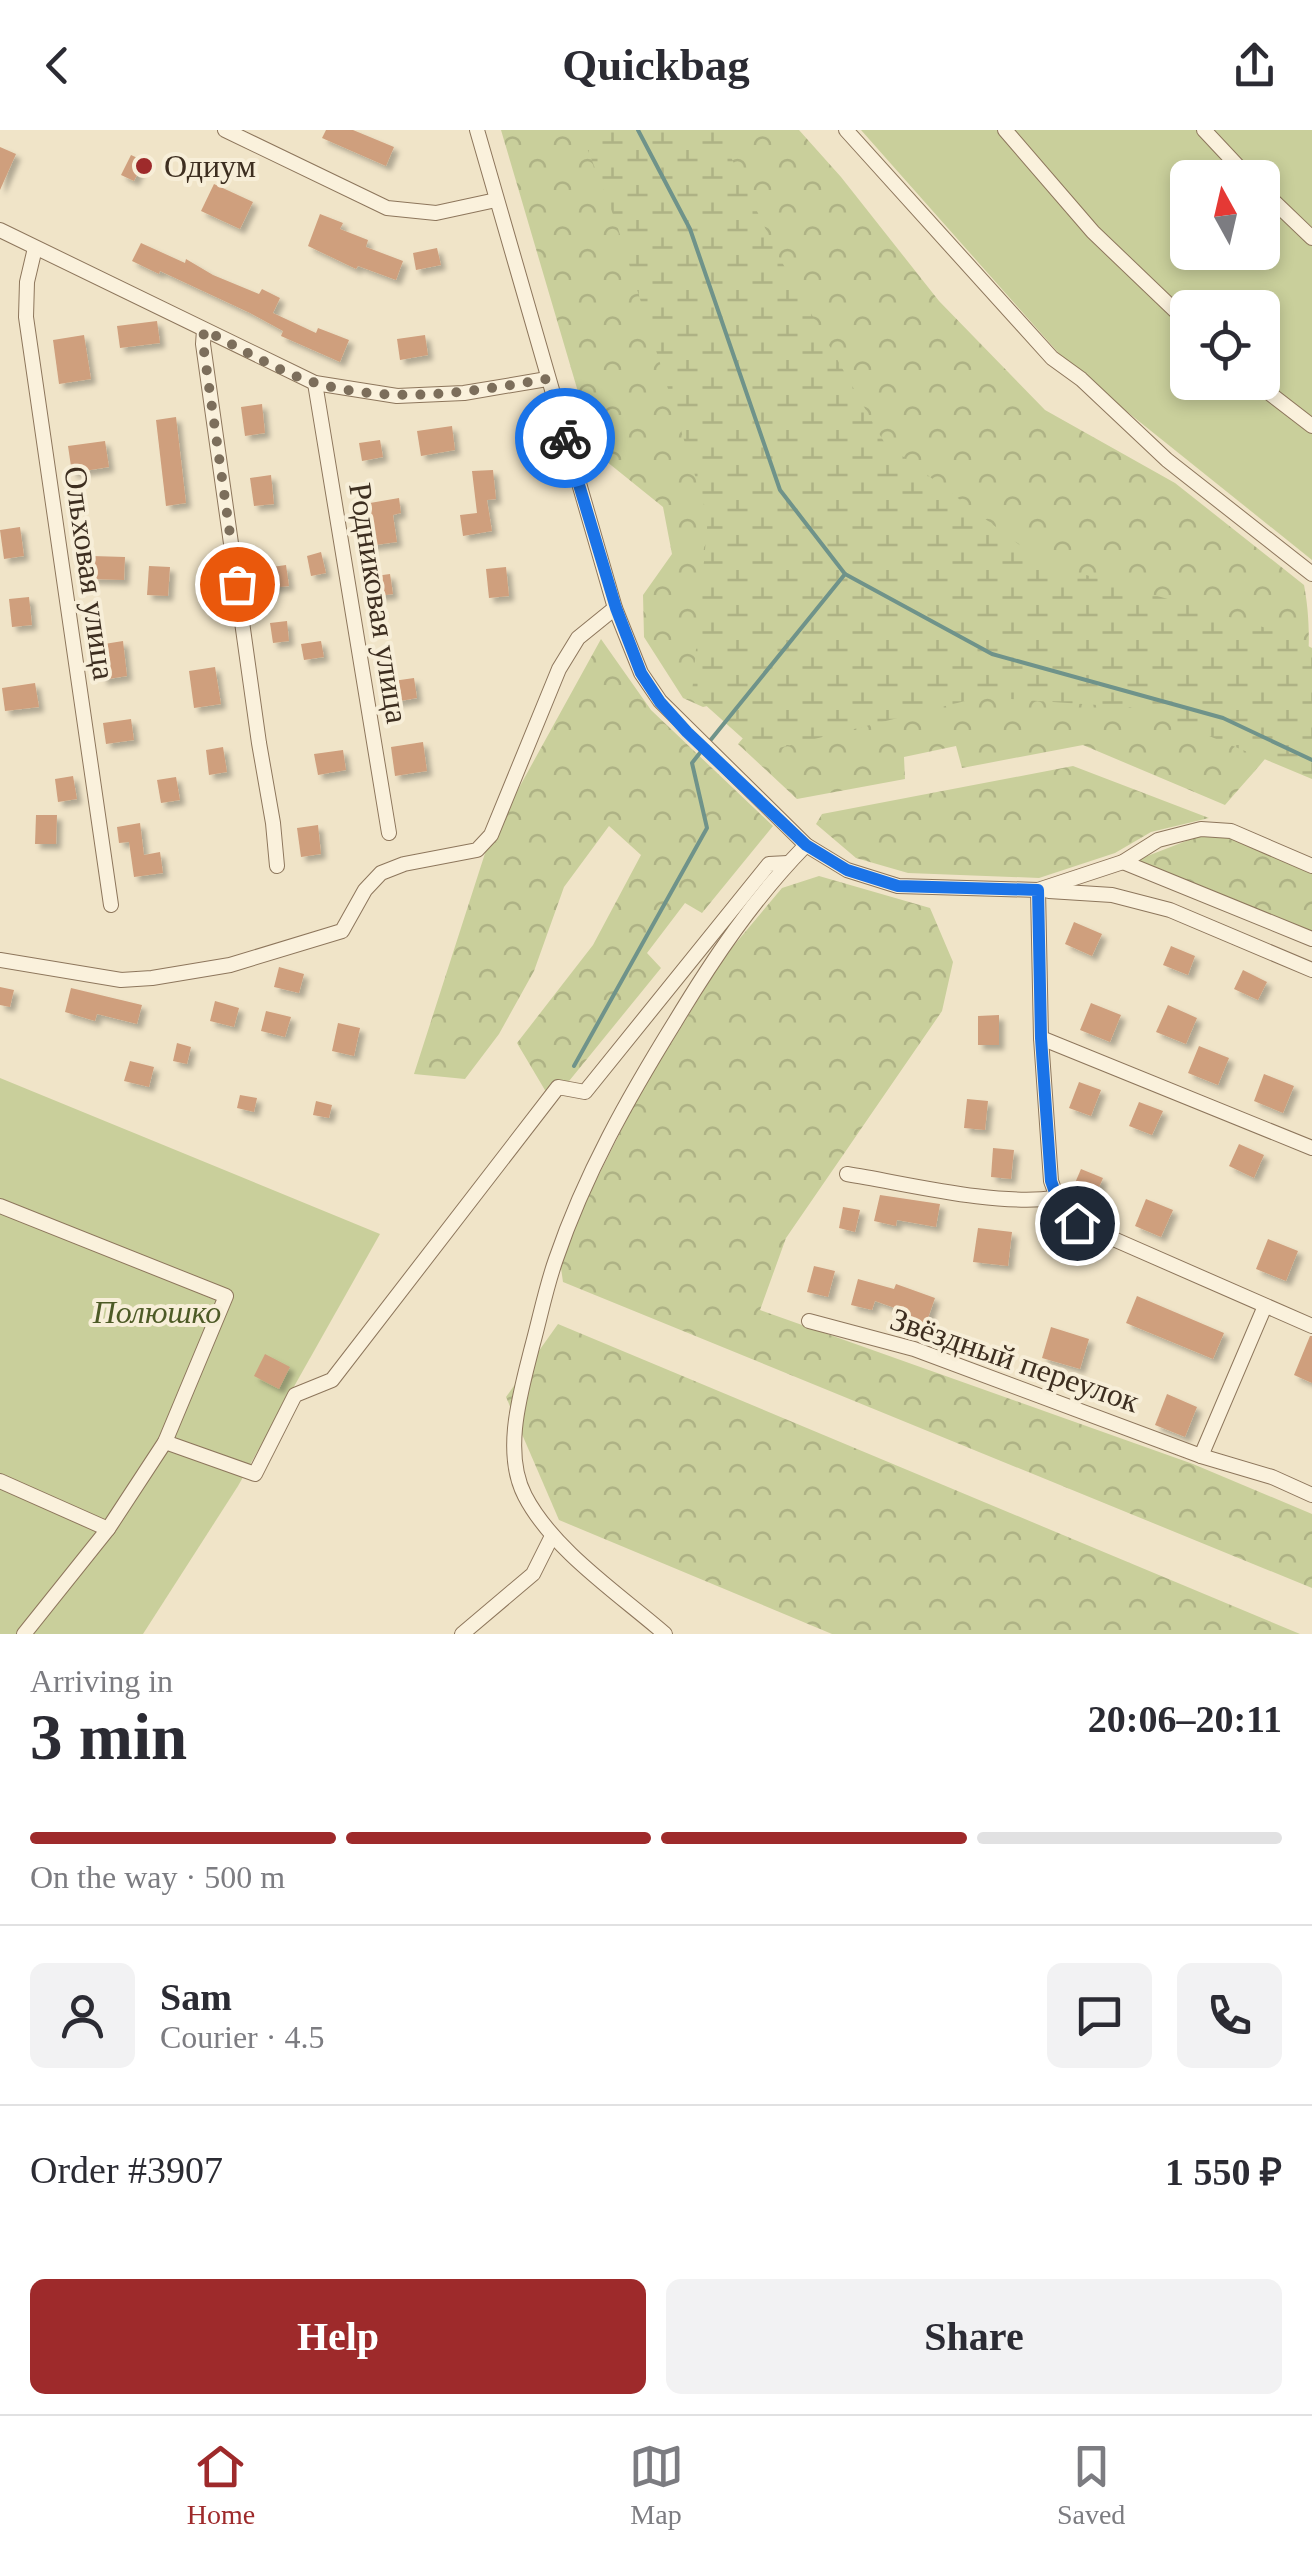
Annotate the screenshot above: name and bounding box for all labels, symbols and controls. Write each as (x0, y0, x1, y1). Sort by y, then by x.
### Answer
icon: back (30, 38, 85, 93)
icon: share (1227, 38, 1282, 93)
text: Quickbag (562, 40, 750, 90)
place label: Одиум (164, 148, 256, 184)
marker: Одиум (133, 155, 155, 177)
north arrow (1170, 160, 1280, 270)
map controls (1170, 160, 1280, 400)
button: locate (1170, 290, 1280, 400)
courier (515, 388, 615, 488)
icon: bike (538, 411, 593, 466)
street label: Ольховая улица (57, 464, 123, 682)
street label: Родниковая улица (342, 480, 416, 726)
pin (195, 542, 280, 627)
icon: bag (210, 557, 265, 612)
pin (1035, 1181, 1120, 1266)
icon: home (1050, 1196, 1105, 1251)
park label: Полюшко (92, 1294, 221, 1330)
street label: Звёздный переулок (886, 1301, 1144, 1420)
text: Arriving in (30, 1663, 173, 1699)
text: 20:06–20:11 (1088, 1698, 1282, 1740)
text: 3 min (30, 1701, 187, 1773)
text: On the way · 500 m (30, 1859, 285, 1895)
button: person (30, 1963, 135, 2068)
button: chat (1047, 1963, 1152, 2068)
button: phone (1177, 1963, 1282, 2068)
text: Sam (160, 1976, 232, 2018)
text: Courier · 4.5 (160, 2019, 324, 2055)
text: Order #3907 (30, 2149, 223, 2191)
text: 1 550 ₽ (1165, 2151, 1282, 2193)
button: Help (30, 2279, 646, 2394)
button: Share (666, 2279, 1282, 2394)
tab: Home (187, 2439, 255, 2531)
tab: Map (629, 2439, 684, 2531)
tab: Saved (1057, 2439, 1125, 2531)

